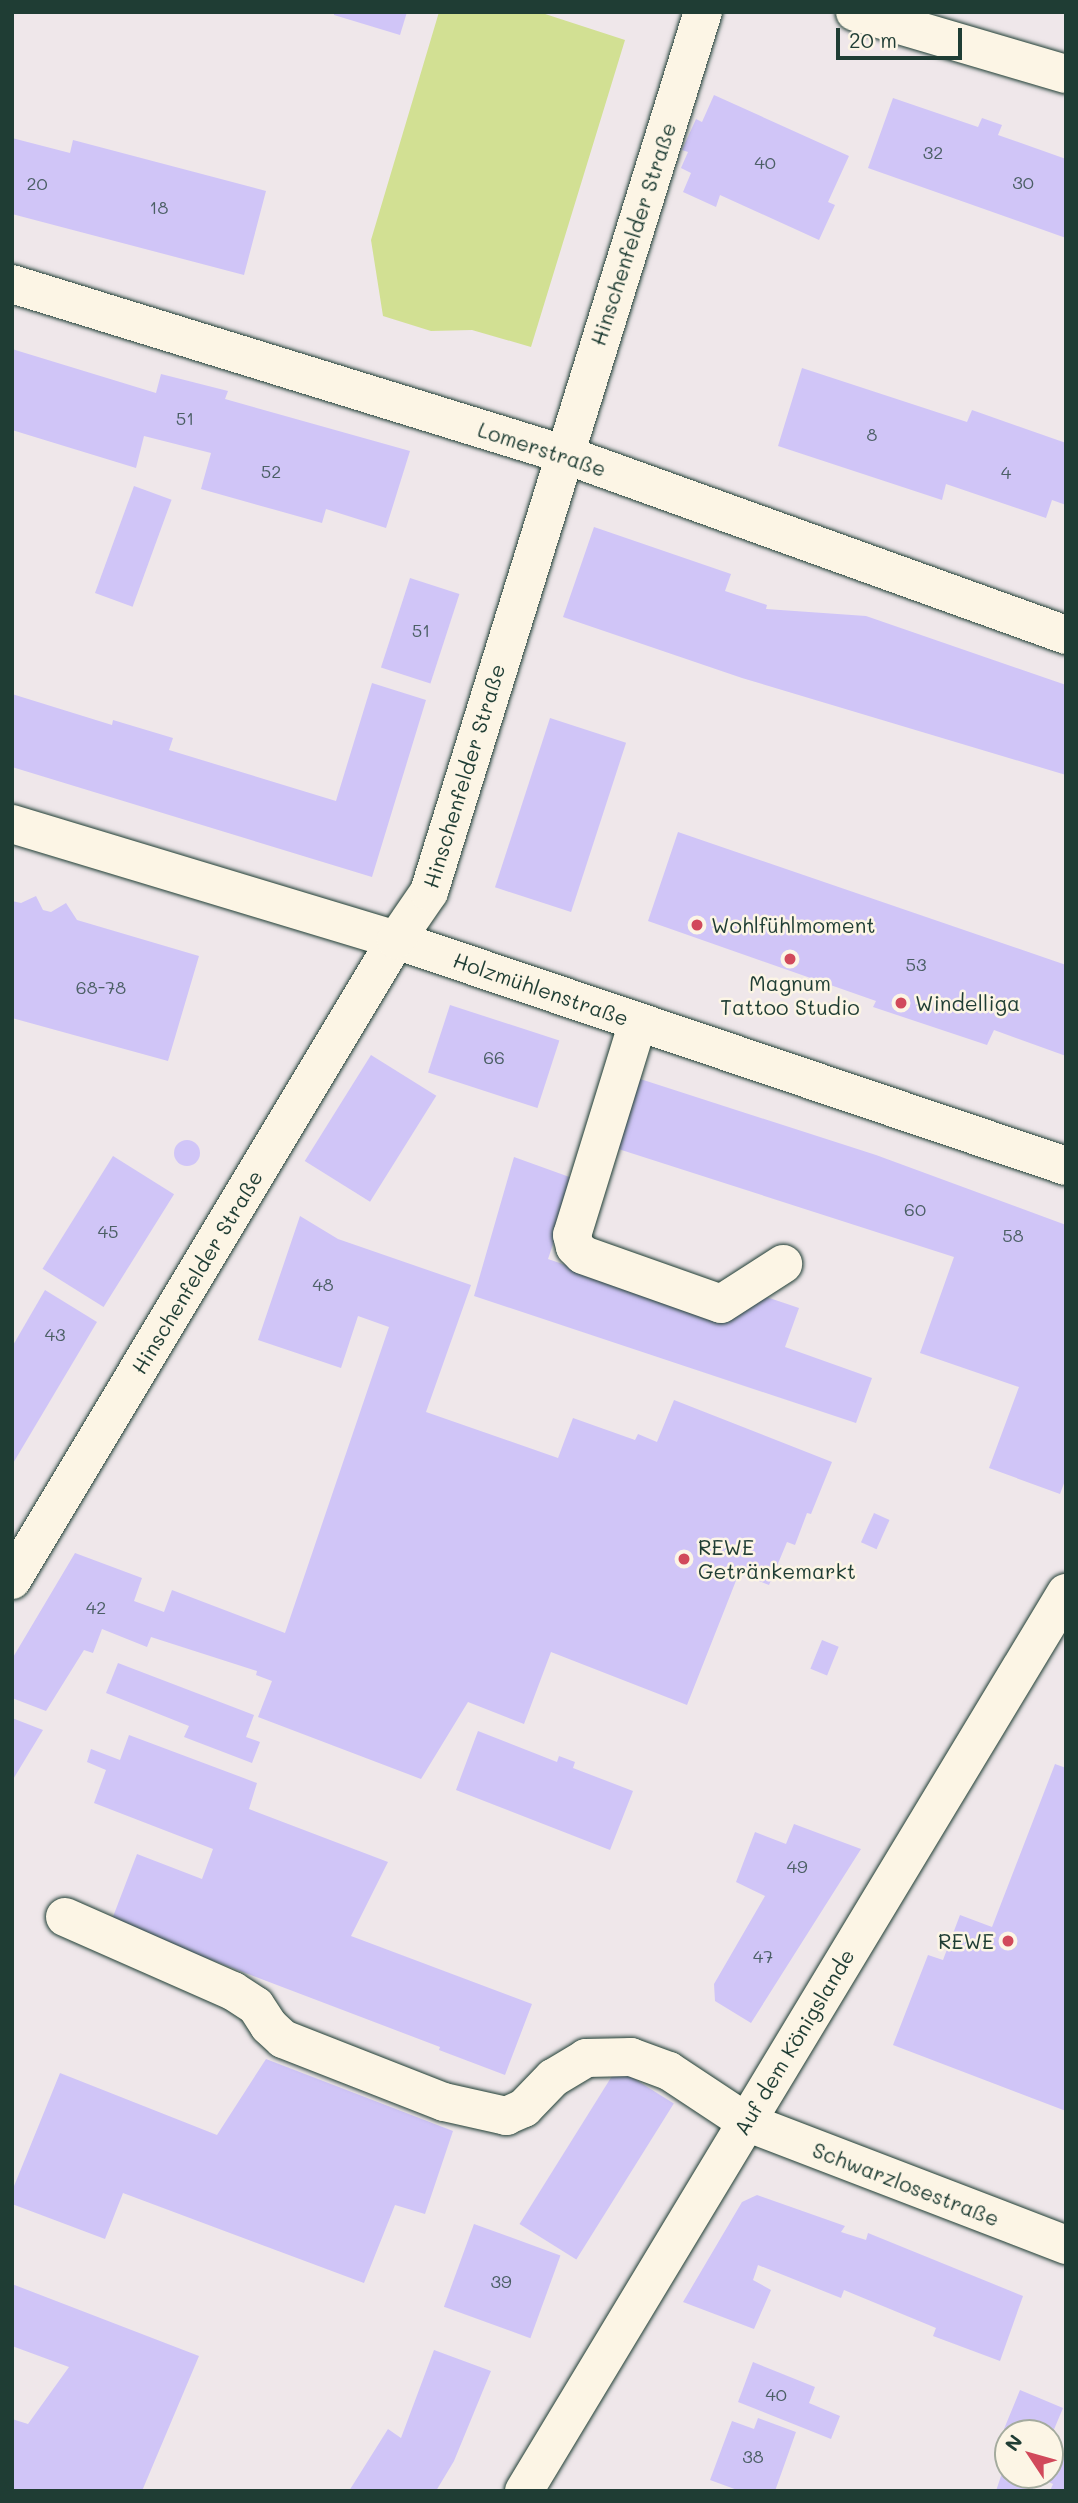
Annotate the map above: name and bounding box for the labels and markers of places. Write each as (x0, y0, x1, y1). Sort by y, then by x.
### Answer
place label: Wohlfühlmoment (711, 912, 876, 938)
marker: Wohlfühlmoment (689, 917, 705, 933)
marker: Magnum Tattoo Studio (782, 951, 798, 967)
place label: Magnum Tattoo Studio (720, 970, 860, 1020)
place label: Windelliga (915, 990, 1020, 1016)
marker: Windelliga (893, 995, 909, 1011)
place label: REWE Getränkemarkt (698, 1534, 856, 1584)
marker: REWE Getränkemarkt (676, 1551, 692, 1567)
place label: REWE (938, 1928, 994, 1954)
marker: REWE (1000, 1933, 1016, 1949)

